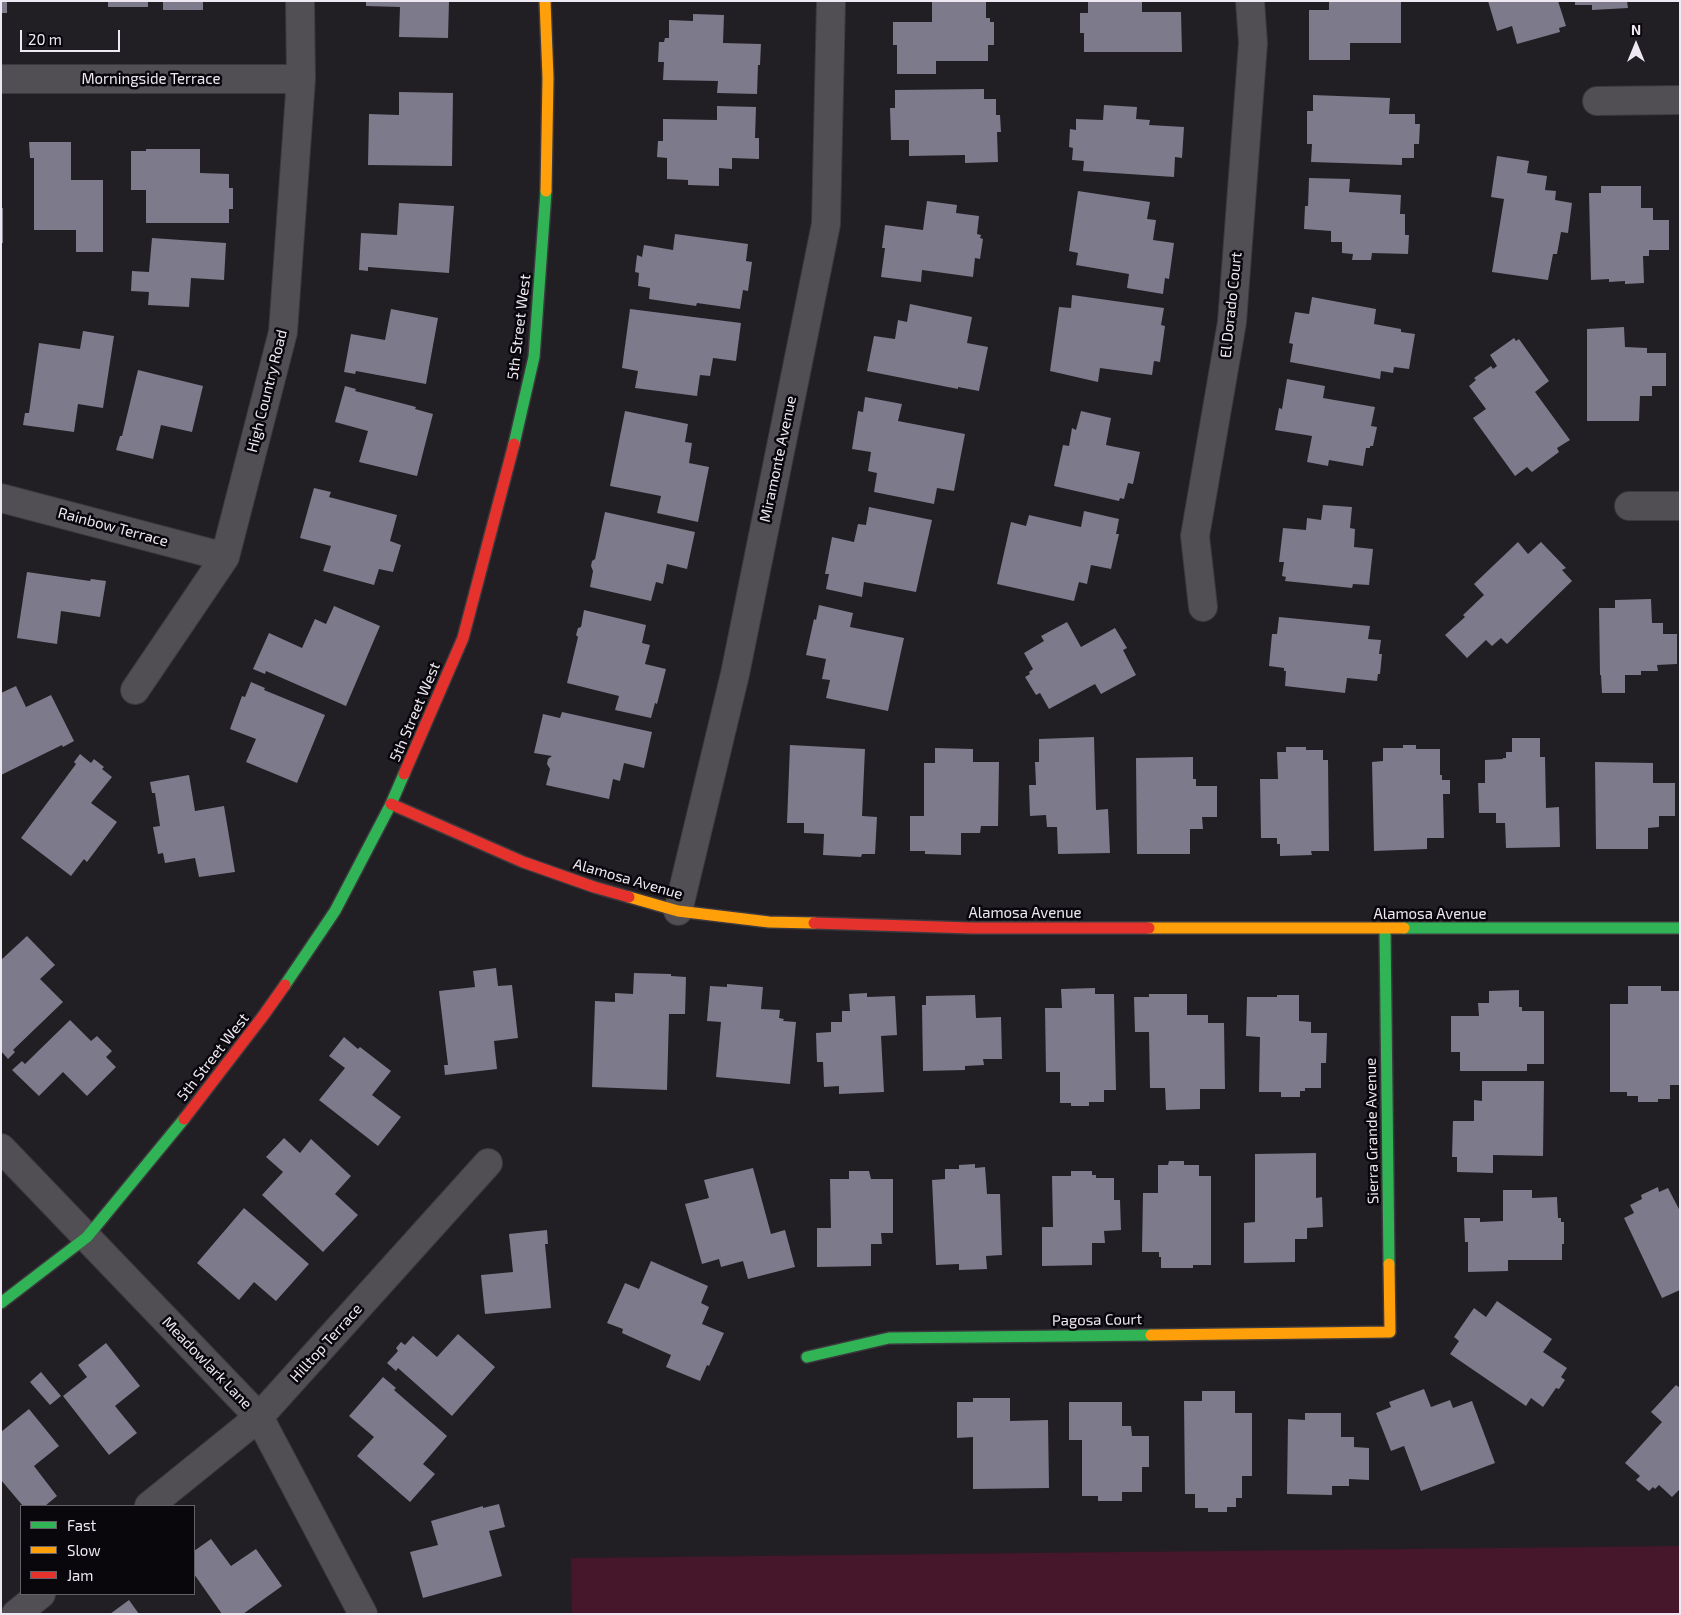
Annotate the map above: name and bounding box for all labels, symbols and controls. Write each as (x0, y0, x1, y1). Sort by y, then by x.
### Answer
scale bar (22, 20, 122, 52)
north arrow (1611, 20, 1661, 70)
text: N (1631, 21, 1641, 38)
text: 20 m (28, 30, 62, 48)
street label: Morningside Terrace (81, 70, 221, 88)
street label: El Dorado Court (1216, 251, 1246, 359)
street label: 5th Street West (504, 273, 534, 381)
street label: High Country Road (243, 328, 291, 454)
street label: Miramonte Avenue (756, 394, 800, 524)
street label: Rainbow Terrace (56, 504, 170, 550)
street label: 5th Street West (386, 660, 444, 764)
street label: Alamosa Avenue (571, 855, 685, 903)
street label: Alamosa Avenue (968, 904, 1082, 922)
street label: Alamosa Avenue (1373, 905, 1487, 923)
street label: 5th Street West (173, 1010, 253, 1104)
street label: Sierra Grande Avenue (1362, 1058, 1382, 1204)
street label: Hilltop Terrace (286, 1300, 366, 1386)
street label: Pagosa Court (1052, 1310, 1142, 1330)
street label: Meadowlark Lane (158, 1313, 256, 1413)
legend (20, 1505, 195, 1595)
text: Fast (67, 1516, 96, 1534)
text: Slow (67, 1541, 101, 1559)
text: Jam (67, 1566, 93, 1584)

